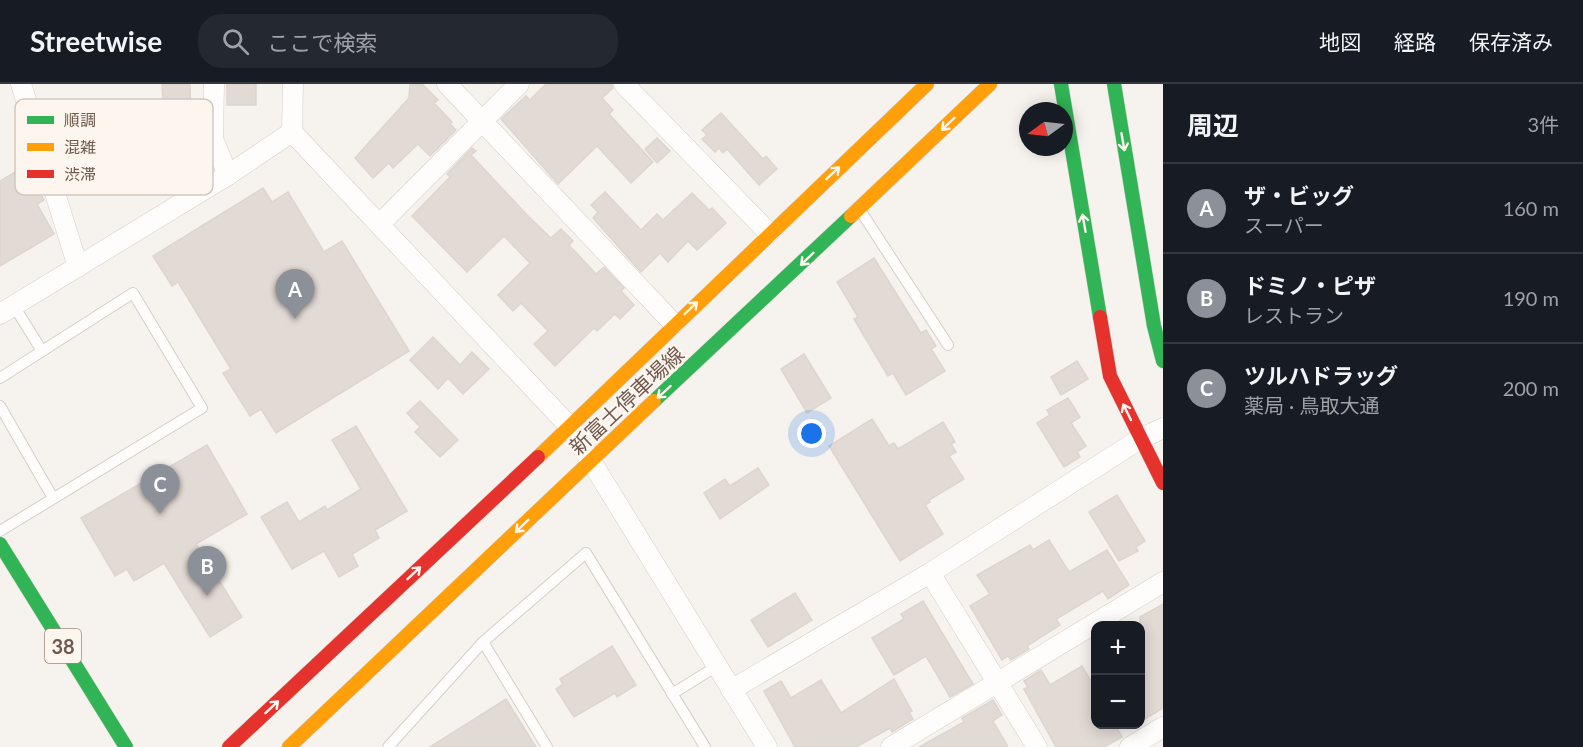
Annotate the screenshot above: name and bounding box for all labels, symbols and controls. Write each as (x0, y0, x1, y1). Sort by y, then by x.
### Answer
search box (198, 14, 618, 68)
text: Streetwise (30, 24, 162, 58)
icon: search (219, 25, 252, 58)
text: ここで検索 (267, 29, 377, 56)
text: 地図 (1319, 29, 1361, 54)
text: 経路 (1394, 29, 1436, 54)
text: 保存済み (1469, 29, 1553, 54)
legend (15, 99, 213, 195)
north arrow (1019, 102, 1073, 156)
text: 周辺 (1187, 109, 1239, 141)
text: 順調 (64, 110, 96, 129)
text: 3件 (1527, 112, 1559, 136)
one-way arrow (940, 117, 955, 132)
one-way arrow (1118, 131, 1129, 151)
text: 混雑 (64, 137, 96, 156)
text: 渋滞 (64, 164, 96, 183)
one-way arrow (825, 166, 840, 180)
text: ザ・ビッグ (1244, 182, 1354, 209)
text: A (1200, 196, 1213, 220)
text: 160 m (1503, 196, 1559, 220)
one-way arrow (1079, 213, 1090, 233)
text: スーパー (1244, 213, 1324, 237)
one-way arrow (799, 252, 814, 266)
pin: A (276, 270, 314, 319)
text: ドミノ・ピザ (1244, 272, 1376, 299)
text: B (1200, 286, 1213, 310)
text: 190 m (1503, 286, 1559, 310)
one-way arrow (684, 300, 699, 315)
text: レストラン (1244, 303, 1344, 327)
street label: 新富士停車場線 (564, 341, 688, 459)
text: ツルハドラッグ (1244, 362, 1398, 389)
text: C (1200, 376, 1213, 400)
text: 200 m (1503, 376, 1559, 400)
one-way arrow (657, 385, 672, 399)
text: 薬局 · 鳥取大通 (1244, 393, 1379, 417)
one-way arrow (1121, 403, 1133, 421)
your location (797, 419, 826, 448)
pin: C (140, 464, 180, 514)
one-way arrow (515, 518, 530, 533)
pin: B (188, 546, 226, 596)
one-way arrow (406, 567, 421, 581)
map controls (1091, 621, 1145, 729)
button: + (1091, 621, 1145, 675)
road number: 38 (45, 629, 81, 663)
button: − (1091, 675, 1145, 729)
one-way arrow (264, 700, 279, 714)

